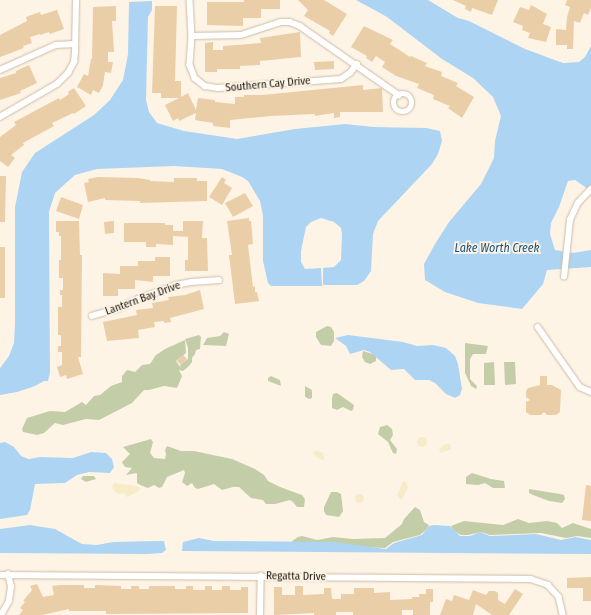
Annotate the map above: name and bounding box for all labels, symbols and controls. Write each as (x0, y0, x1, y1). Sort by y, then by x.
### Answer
street label: Southern Cay Drive (225, 75, 311, 95)
water label: Lake Worth Creek (455, 242, 539, 256)
street label: Lantern Bay Drive (104, 279, 182, 319)
street label: Regatta Drive (266, 570, 326, 584)

